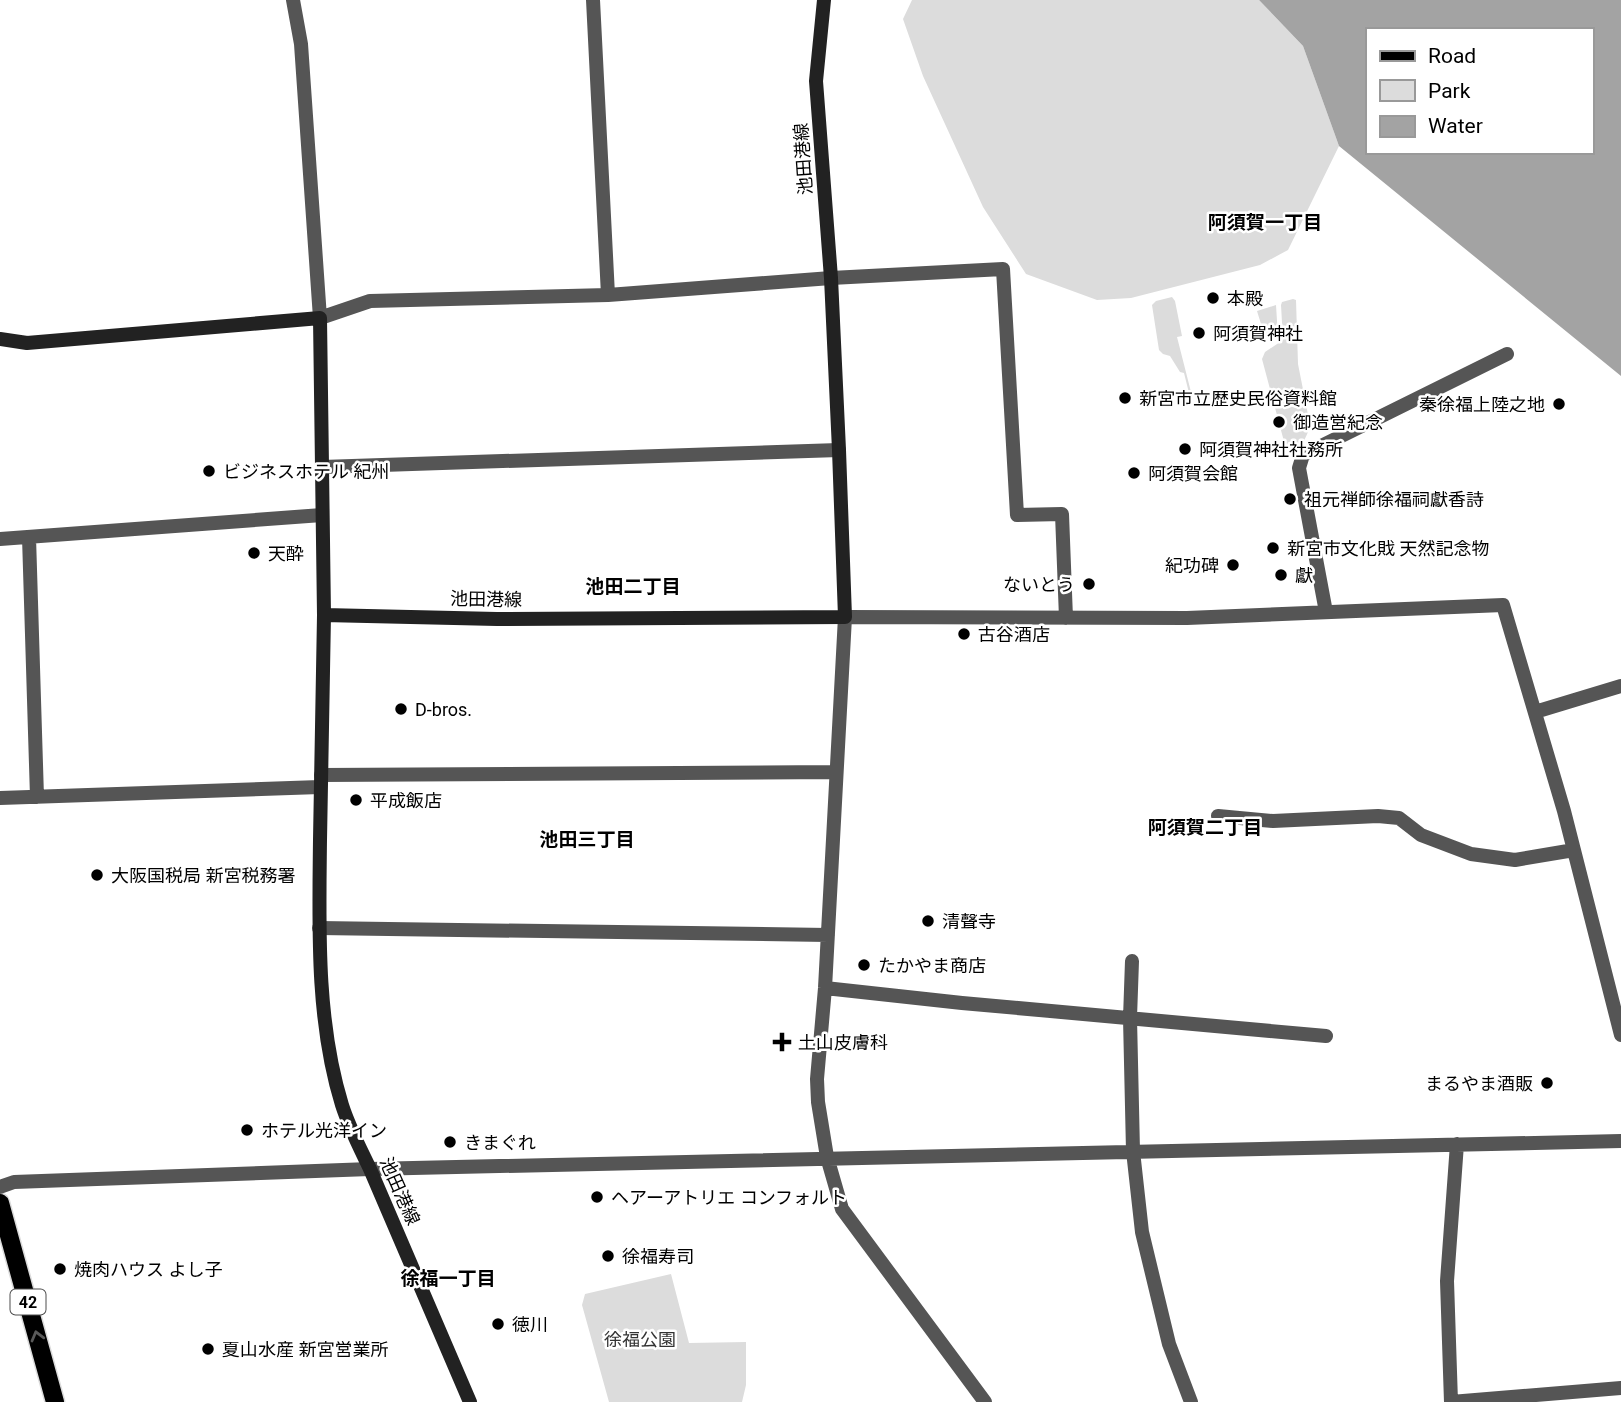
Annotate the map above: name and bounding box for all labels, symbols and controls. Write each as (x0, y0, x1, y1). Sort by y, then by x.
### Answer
legend (1366, 28, 1593, 154)
text: Road (1428, 44, 1476, 68)
text: Park (1428, 79, 1471, 103)
text: Water (1428, 114, 1483, 138)
street label: 池田港線 (790, 122, 816, 196)
district label: 阿須賀一丁目 (1208, 211, 1322, 234)
place label: 本殿 (1227, 288, 1263, 309)
marker: 本殿 (1205, 290, 1221, 306)
place label: 阿須賀神社 (1213, 323, 1303, 344)
marker: 阿須賀神社 (1191, 325, 1207, 341)
place label: 新宮市立歴史民俗資料館 (1139, 388, 1337, 409)
marker: 新宮市立歴史民俗資料館 (1117, 390, 1133, 406)
place label: 秦徐福上陸之地 (1419, 394, 1545, 415)
marker: 秦徐福上陸之地 (1551, 396, 1567, 412)
place label: 御造営紀念 (1293, 412, 1383, 433)
marker: 御造営紀念 (1271, 414, 1287, 430)
place label: 阿須賀神社社務所 (1199, 439, 1343, 460)
marker: 阿須賀神社社務所 (1177, 441, 1193, 457)
place label: ビジネスホテル 紀州 (223, 461, 389, 482)
marker: ビジネスホテル 紀州 (201, 463, 217, 479)
place label: 阿須賀会館 (1148, 463, 1238, 484)
marker: 阿須賀会館 (1126, 465, 1142, 481)
place label: 祖元禅師徐福祠獻香詩 (1304, 489, 1484, 510)
marker: 祖元禅師徐福祠獻香詩 (1282, 491, 1298, 507)
place label: 新宮市文化戝 天然記念物 (1287, 538, 1489, 559)
marker: 新宮市文化戝 天然記念物 (1265, 540, 1281, 556)
place label: 天酔 (268, 543, 304, 564)
marker: 天酔 (246, 545, 262, 561)
place label: 紀功碑 (1165, 555, 1219, 576)
marker: 紀功碑 (1225, 557, 1241, 573)
place label: 獻 (1295, 565, 1313, 586)
marker: 獻 (1273, 567, 1289, 583)
place label: ないとう (1003, 574, 1075, 595)
district label: 池田二丁目 (585, 575, 681, 598)
marker: ないとう (1081, 576, 1097, 592)
street label: 池田港線 (450, 588, 522, 610)
place label: 古谷酒店 (978, 624, 1050, 645)
marker: 古谷酒店 (956, 626, 972, 642)
place label: D-bros. (415, 699, 472, 720)
marker: D-bros. (393, 701, 409, 717)
place label: 平成飯店 (370, 790, 442, 811)
marker: 平成飯店 (348, 792, 364, 808)
district label: 阿須賀二丁目 (1148, 816, 1262, 839)
district label: 池田三丁目 (539, 828, 635, 851)
place label: 大阪国税局 新宮税務署 (111, 865, 295, 886)
marker: 大阪国税局 新宮税務署 (89, 867, 105, 883)
place label: 清聲寺 (942, 911, 996, 932)
marker: 清聲寺 (920, 913, 936, 929)
place label: たかやま商店 (878, 955, 986, 976)
marker: たかやま商店 (856, 957, 872, 973)
marker: 土山皮膚科 (772, 1032, 792, 1052)
place label: 土山皮膚科 (798, 1032, 888, 1053)
place label: まるやま酒販 (1425, 1073, 1533, 1094)
marker: まるやま酒販 (1539, 1075, 1555, 1091)
place label: ホテル光洋イン (261, 1120, 387, 1141)
marker: ホテル光洋イン (239, 1122, 255, 1138)
place label: きまぐれ (464, 1132, 536, 1153)
marker: きまぐれ (442, 1134, 458, 1150)
street label: 池田港線 (376, 1154, 424, 1228)
place label: ヘアーアトリエ コンフォルト (611, 1187, 847, 1208)
marker: ヘアーアトリエ コンフォルト (589, 1189, 605, 1205)
place label: 徐福寿司 (622, 1246, 694, 1267)
marker: 徐福寿司 (600, 1248, 616, 1264)
place label: 焼肉ハウス よし子 (74, 1259, 222, 1280)
marker: 焼肉ハウス よし子 (52, 1261, 68, 1277)
district label: 徐福一丁目 (400, 1267, 496, 1290)
road number: 42 (10, 1290, 46, 1314)
place label: 徳川 (512, 1314, 548, 1335)
marker: 徳川 (490, 1316, 506, 1332)
park label: 徐福公園 (604, 1329, 676, 1350)
one-way arrow (31, 1330, 46, 1342)
place label: 夏山水産 新宮営業所 (222, 1339, 388, 1360)
marker: 夏山水産 新宮営業所 (200, 1341, 216, 1357)

